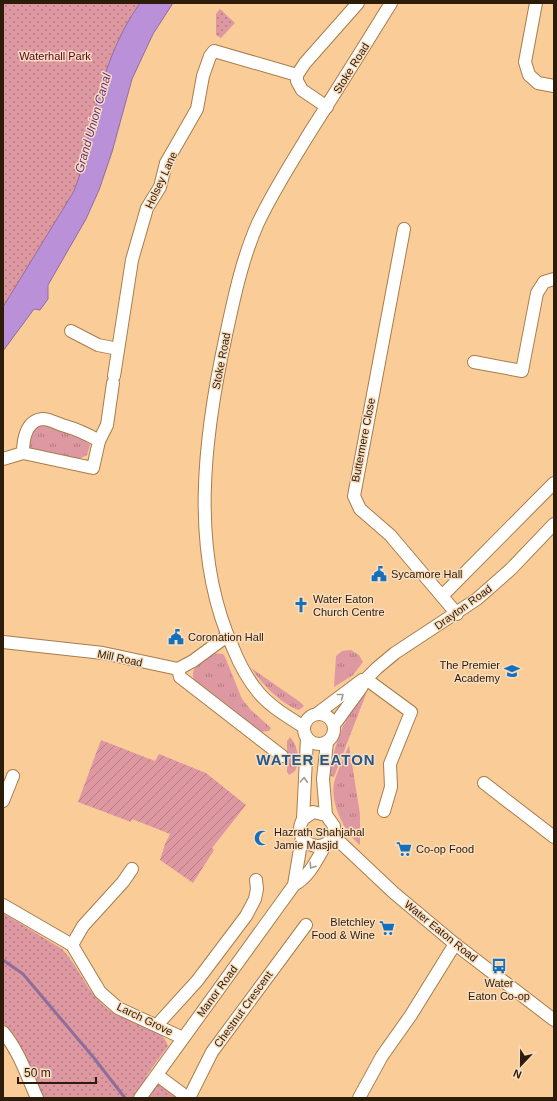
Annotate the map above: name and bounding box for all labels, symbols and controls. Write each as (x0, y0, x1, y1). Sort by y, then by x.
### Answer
street label: Stoke Road (331, 40, 371, 96)
park label: Waterhall Park (19, 50, 91, 62)
water label: Grand Union Canal (72, 71, 114, 174)
street label: Holsey Lane (143, 150, 179, 210)
street label: Stoke Road (210, 332, 232, 390)
street label: Buttermere Close (349, 397, 377, 483)
public building icon: Sycamore Hall (370, 565, 388, 583)
place label: Sycamore Hall (391, 568, 463, 580)
street label: Drayton Road (432, 582, 494, 632)
place label: Water Eaton Church Centre (313, 593, 385, 618)
church icon: Water Eaton Church Centre (292, 596, 310, 614)
public building icon: Coronation Hall (167, 628, 185, 646)
place label: Coronation Hall (188, 631, 264, 643)
street label: Mill Road (96, 647, 144, 669)
place label: The Premier Academy (439, 659, 500, 684)
school or university icon: The Premier Academy (503, 662, 521, 680)
one-way arrow (337, 693, 344, 700)
district label: WATER EATON (256, 751, 376, 768)
one-way arrow (300, 777, 309, 783)
place label: Hazrath Shahjahal Jamie Masjid (274, 826, 365, 851)
mosque icon: Hazrath Shahjahal Jamie Masjid (253, 829, 271, 847)
supermarket icon: Co-op Food (395, 840, 413, 858)
place label: Co-op Food (416, 843, 474, 855)
one-way arrow (310, 862, 317, 869)
street label: Water Eaton Road (402, 898, 480, 964)
place label: Bletchley Food & Wine (311, 916, 375, 941)
supermarket icon: Bletchley Food & Wine (378, 919, 396, 937)
bus stop icon: Water Eaton Co-op (490, 957, 508, 975)
street label: Manor Road (194, 963, 240, 1019)
street label: Chestnut Crescent (211, 969, 275, 1049)
place label: Water Eaton Co-op (468, 977, 530, 1002)
street label: Larch Grove (115, 1000, 175, 1038)
north arrow (501, 1045, 541, 1085)
scale bar (18, 1059, 96, 1085)
text: 50 m (24, 1066, 51, 1080)
text: N (511, 1067, 523, 1081)

